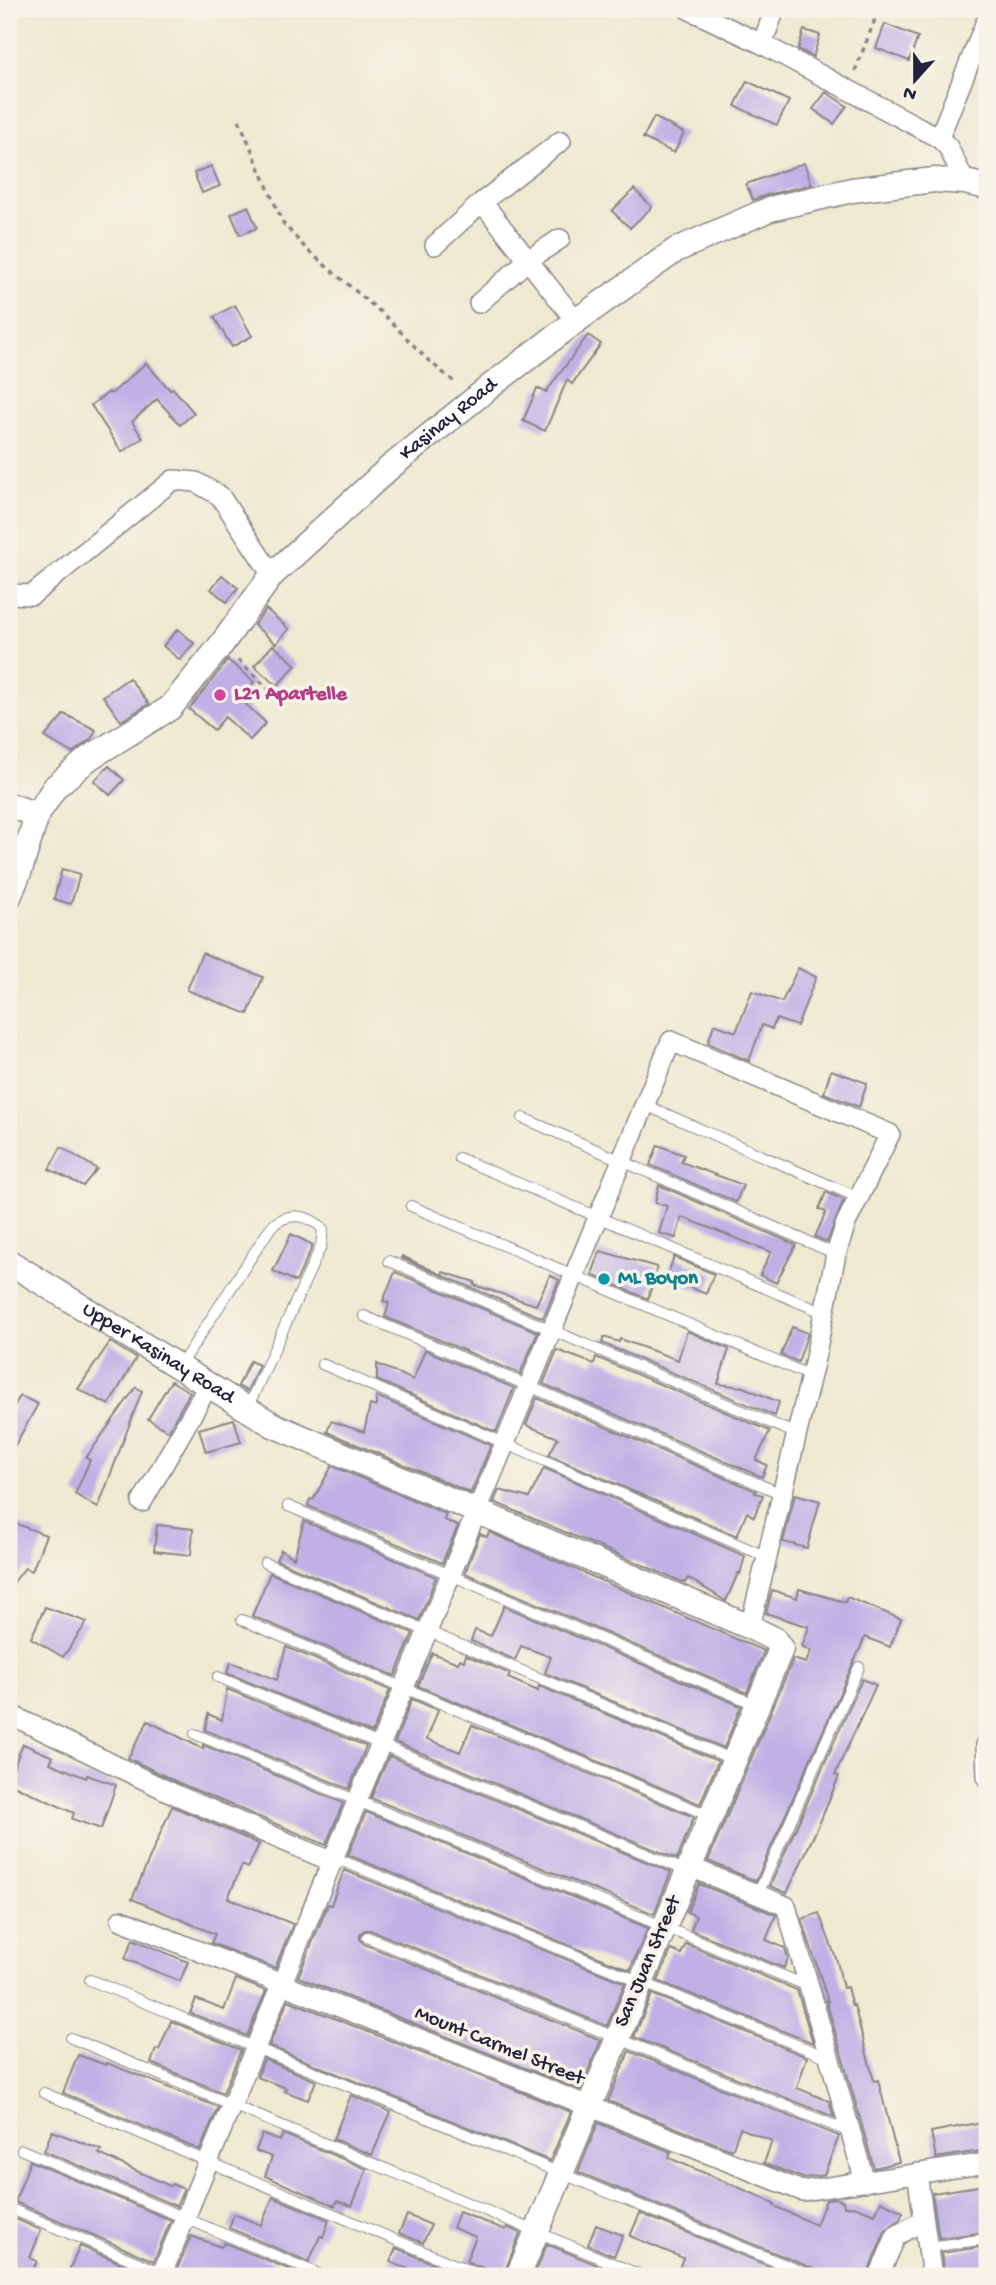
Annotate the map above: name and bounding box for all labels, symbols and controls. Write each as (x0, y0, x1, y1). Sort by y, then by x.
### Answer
north arrow (880, 46, 950, 116)
text: N (900, 80, 920, 106)
street label: Kasinay Road (395, 372, 504, 467)
place label: L21 Apartelle (234, 683, 348, 708)
marker: L21 Apartelle (212, 687, 228, 703)
place label: ML Boyon (618, 1267, 699, 1292)
marker: ML Boyon (596, 1271, 612, 1287)
street label: Upper Kasinay Road (77, 1297, 240, 1411)
street label: San Juan Street (610, 1890, 689, 2031)
street label: Mount Carmel Street (411, 2002, 590, 2093)

